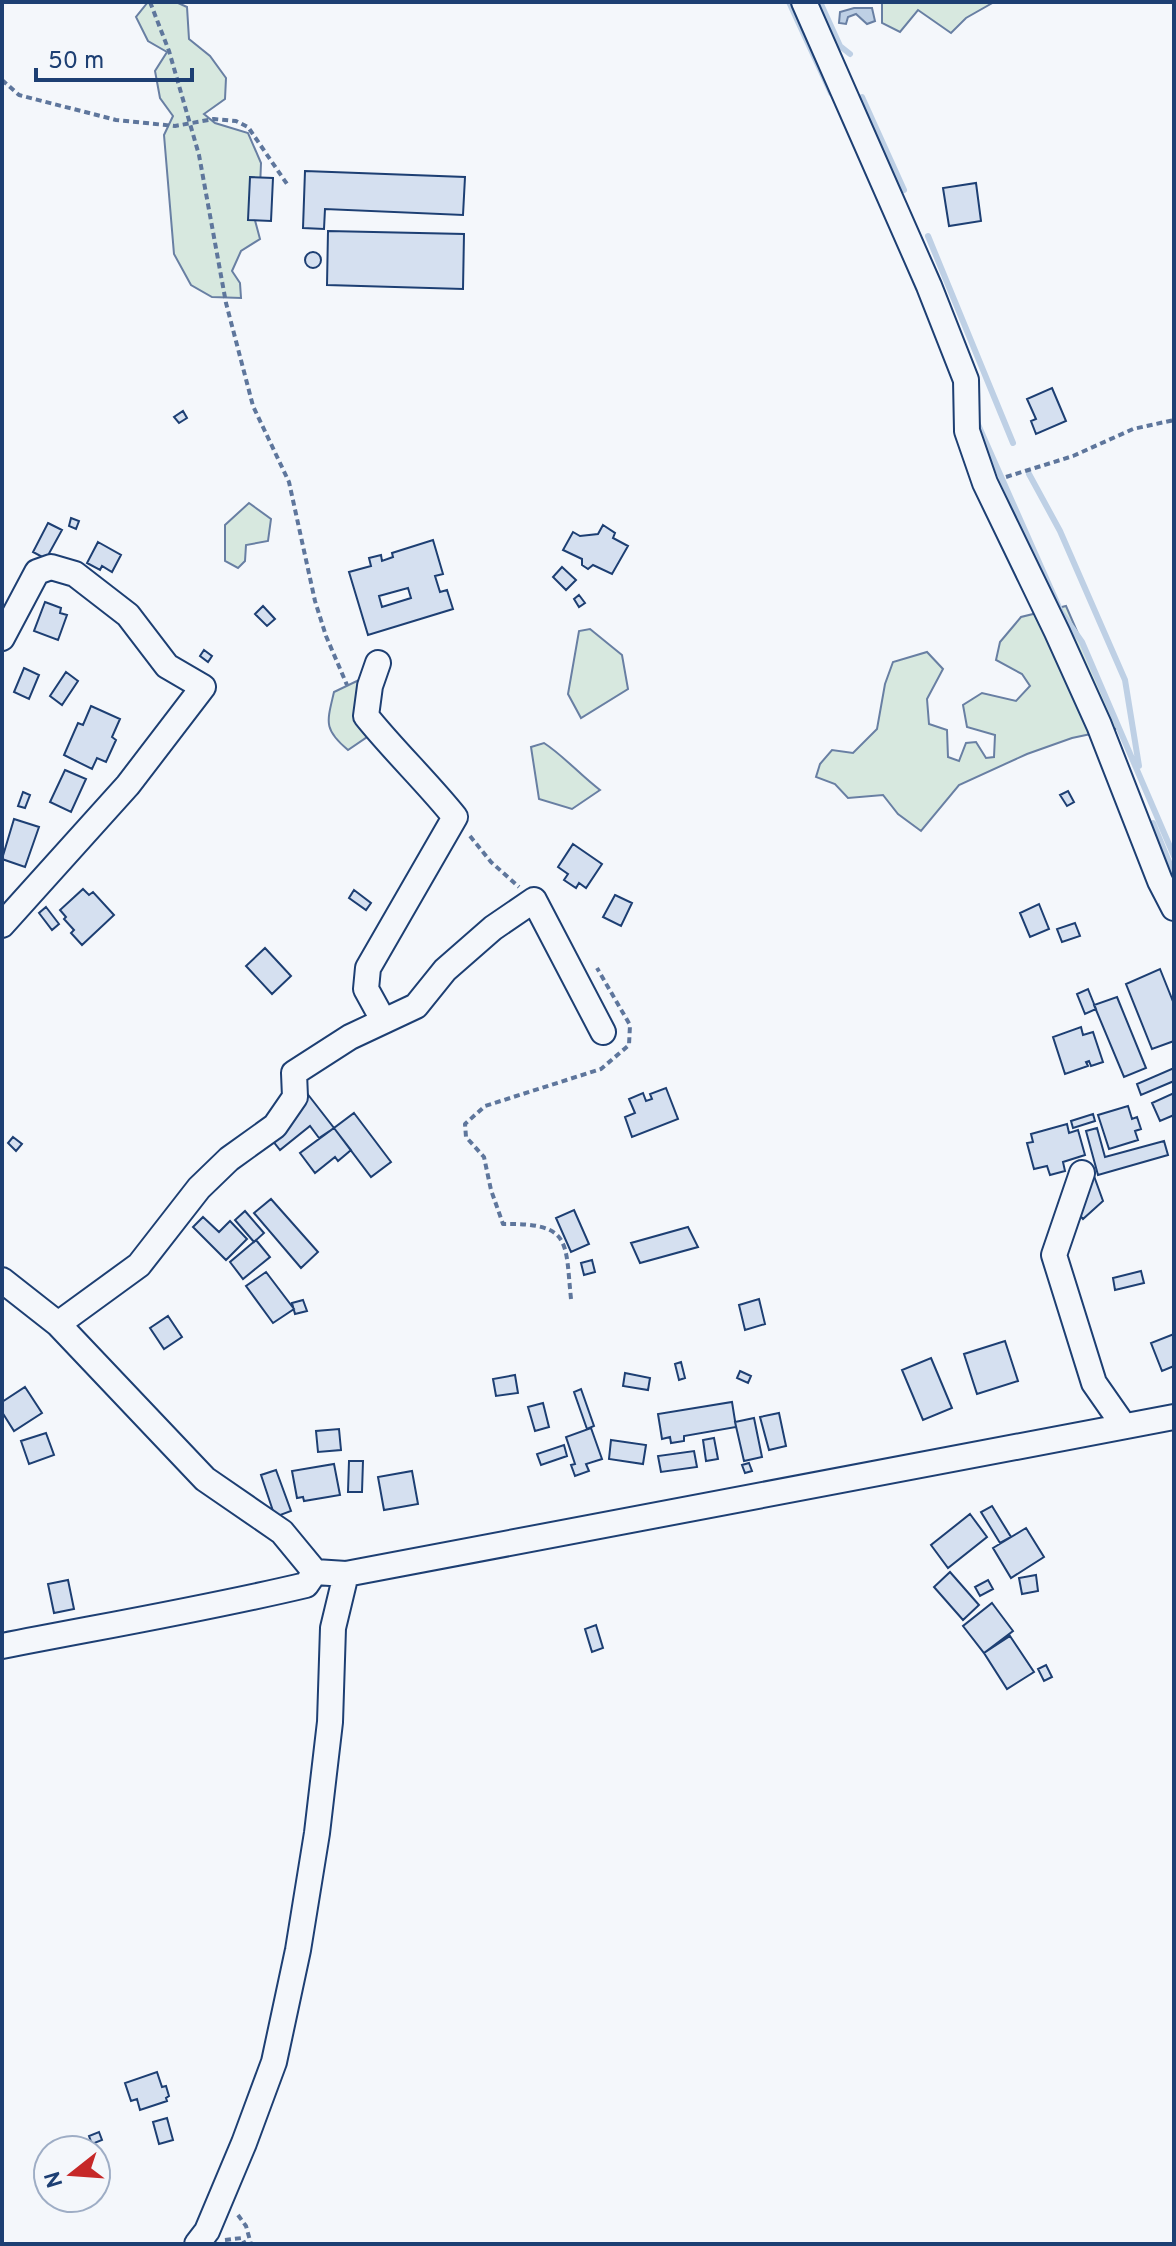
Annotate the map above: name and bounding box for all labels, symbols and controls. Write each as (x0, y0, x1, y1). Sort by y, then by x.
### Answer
scale bar (36, 32, 192, 82)
text: 50 m (48, 47, 104, 77)
north arrow (32, 2134, 112, 2214)
text: N (40, 2168, 70, 2191)

